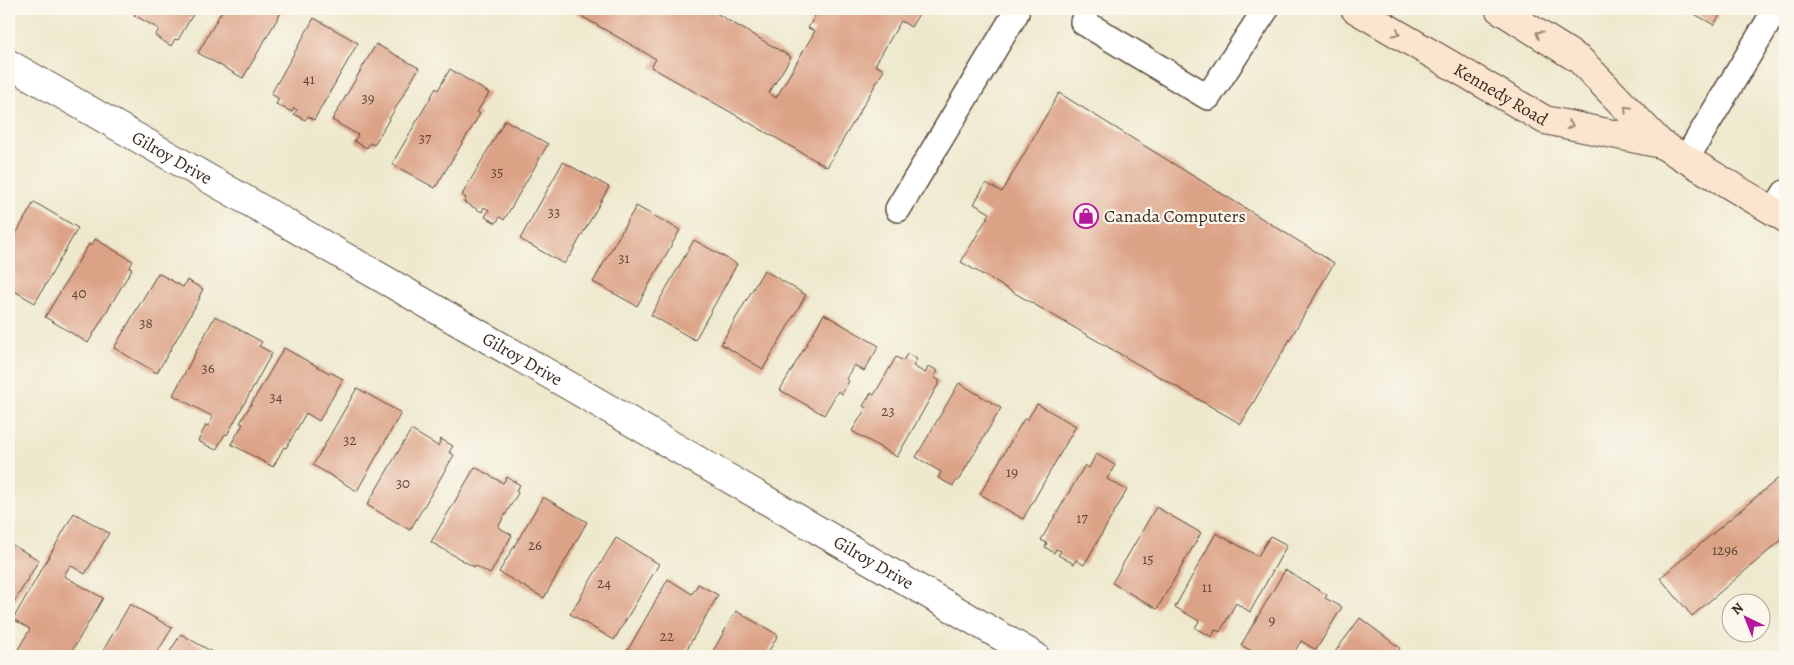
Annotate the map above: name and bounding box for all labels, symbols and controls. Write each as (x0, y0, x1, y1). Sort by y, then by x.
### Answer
one-way arrow (1391, 27, 1400, 37)
one-way arrow (1536, 31, 1545, 41)
street label: Kennedy Road (1449, 57, 1553, 131)
house number: 41 (303, 69, 315, 89)
house number: 39 (361, 88, 375, 108)
one-way arrow (1624, 105, 1633, 114)
one-way arrow (1566, 120, 1575, 130)
street label: Gilroy Drive (128, 125, 216, 190)
house number: 37 (419, 128, 432, 148)
house number: 35 (491, 162, 503, 182)
house number: 33 (548, 202, 560, 222)
shop icon: Canada Computers (1073, 203, 1099, 229)
place label: Canada Computers (1104, 204, 1246, 228)
house number: 31 (618, 248, 630, 268)
house number: 40 (72, 283, 86, 303)
house number: 38 (139, 313, 153, 333)
street label: Gilroy Drive (478, 326, 567, 391)
house number: 36 (201, 358, 215, 378)
house number: 34 (269, 387, 283, 407)
house number: 23 (881, 401, 895, 421)
house number: 32 (343, 430, 357, 450)
house number: 19 (1006, 462, 1018, 482)
house number: 30 (396, 473, 410, 493)
house number: 17 (1076, 508, 1088, 528)
street label: Gilroy Drive (829, 530, 918, 595)
house number: 26 (528, 535, 542, 555)
house number: 1296 (1712, 540, 1738, 560)
house number: 15 (1142, 549, 1154, 569)
house number: 24 (597, 573, 611, 593)
house number: 11 (1202, 577, 1212, 597)
north arrow (1722, 592, 1772, 642)
text: N (1727, 598, 1748, 619)
house number: 9 (1269, 610, 1276, 630)
house number: 22 (660, 626, 674, 646)

